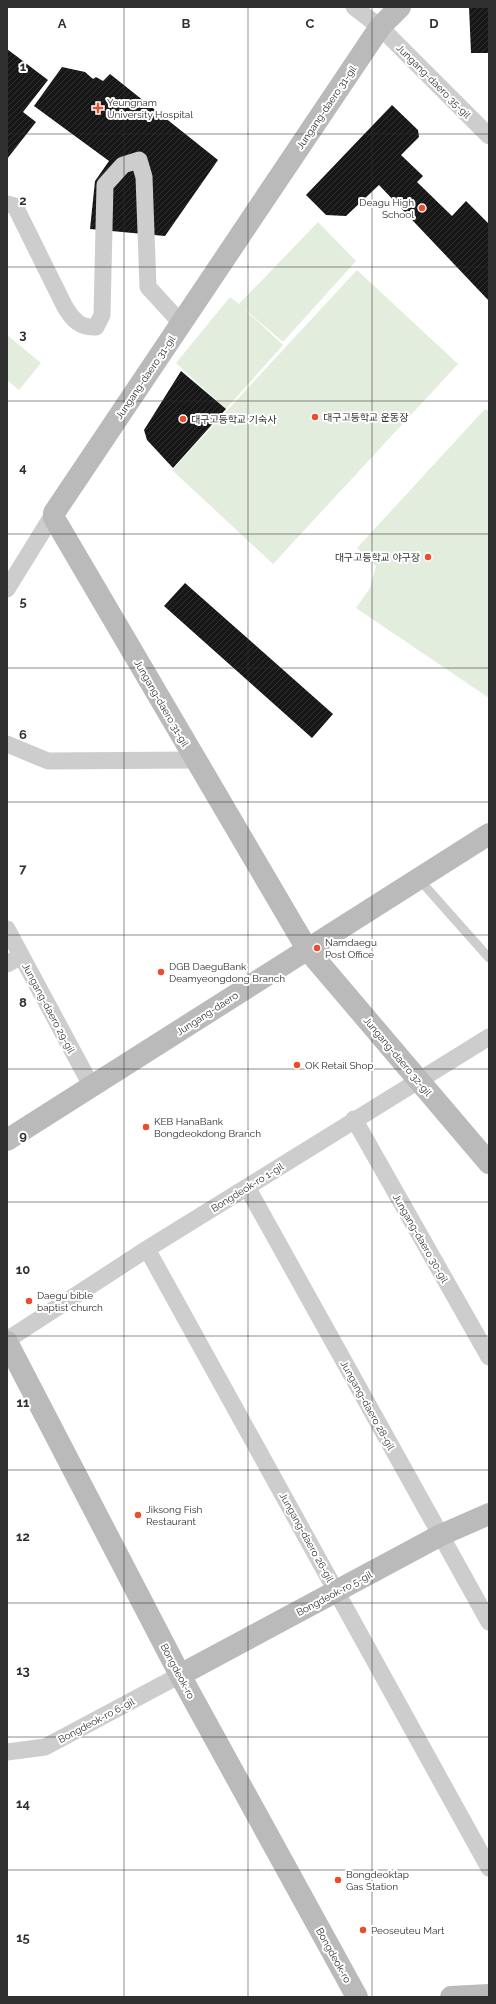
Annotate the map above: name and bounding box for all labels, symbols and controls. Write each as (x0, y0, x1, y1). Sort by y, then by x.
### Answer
text: A (58, 16, 67, 31)
text: B (182, 16, 191, 31)
text: C (306, 16, 315, 31)
text: D (429, 16, 439, 31)
street label: Jungang-daero 35-gil (394, 42, 473, 121)
text: 1 (20, 59, 27, 74)
street label: Jungang-daero 31-gil (294, 63, 359, 151)
place label: Yeungnam University Hospital (107, 97, 193, 120)
marker: Yeungnam University Hospital (92, 102, 104, 114)
text: 2 (19, 193, 27, 208)
place label: Deagu High School (359, 197, 414, 220)
marker: Deagu High School (417, 203, 427, 213)
text: 3 (19, 327, 27, 342)
street label: Jungang-daero 31-gil (113, 333, 178, 421)
marker: 대구고등학교 운동장 (310, 412, 320, 422)
place label: 대구고등학교 운동장 (323, 412, 408, 423)
marker: 대구고등학교 기숙사 (178, 414, 188, 424)
place label: 대구고등학교 기숙사 (191, 414, 277, 425)
text: 4 (19, 460, 27, 475)
place label: 대구고등학교 야구장 (335, 552, 420, 563)
marker: 대구고등학교 야구장 (423, 552, 433, 562)
text: 5 (19, 594, 27, 609)
street label: Jungang-daero 31-gil (132, 658, 191, 749)
text: 6 (19, 727, 27, 742)
text: 7 (19, 861, 27, 876)
place label: Namdaegu Post Office (325, 937, 377, 960)
marker: Namdaegu Post Office (312, 943, 322, 953)
street label: Jungang-daero 29-gil (20, 961, 77, 1055)
place label: DGB DaeguBank Deamyeongdong Branch (169, 961, 285, 984)
marker: DGB DaeguBank Deamyeongdong Branch (156, 967, 166, 977)
street label: Jungang-daero (174, 989, 240, 1037)
text: 8 (19, 995, 27, 1010)
street label: Jungang-daero 32-gil (361, 1015, 434, 1098)
marker: OK Retail Shop (292, 1060, 302, 1070)
place label: OK Retail Shop (305, 1060, 374, 1071)
place label: KEB HanaBank Bongdeokdong Branch (154, 1116, 261, 1139)
marker: KEB HanaBank Bongdeokdong Branch (141, 1122, 151, 1132)
text: 9 (19, 1128, 27, 1143)
street label: Bongdeok-ro 1-gil (209, 1161, 286, 1214)
street label: Jungang-daero 30-gil (391, 1192, 451, 1285)
text: 10 (16, 1262, 30, 1277)
place label: Daegu bible baptist church (37, 1290, 103, 1313)
marker: Daegu bible baptist church (24, 1296, 34, 1306)
street label: Jungang-daero 28-gil (338, 1359, 397, 1452)
text: 11 (17, 1395, 30, 1410)
street label: Jungang-daero 26-gil (277, 1491, 336, 1584)
place label: Jiksong Fish Restaurant (146, 1504, 203, 1527)
marker: Jiksong Fish Restaurant (133, 1510, 143, 1520)
text: 12 (16, 1529, 30, 1544)
street label: Bongdeok-ro 5-gil (294, 1569, 374, 1618)
street label: Bongdeok-ro (158, 1642, 197, 1701)
text: 13 (16, 1663, 30, 1678)
street label: Bongdeok-ro 6-gil (56, 1696, 137, 1745)
text: 14 (16, 1796, 30, 1811)
place label: Bongdeoktap Gas Station (346, 1869, 409, 1892)
marker: Bongdeoktap Gas Station (333, 1875, 343, 1885)
marker: Peoseuteu Mart (358, 1925, 368, 1935)
place label: Peoseuteu Mart (371, 1925, 445, 1936)
street label: Bongdeok-ro (314, 1926, 353, 1985)
text: 15 (16, 1930, 30, 1945)

